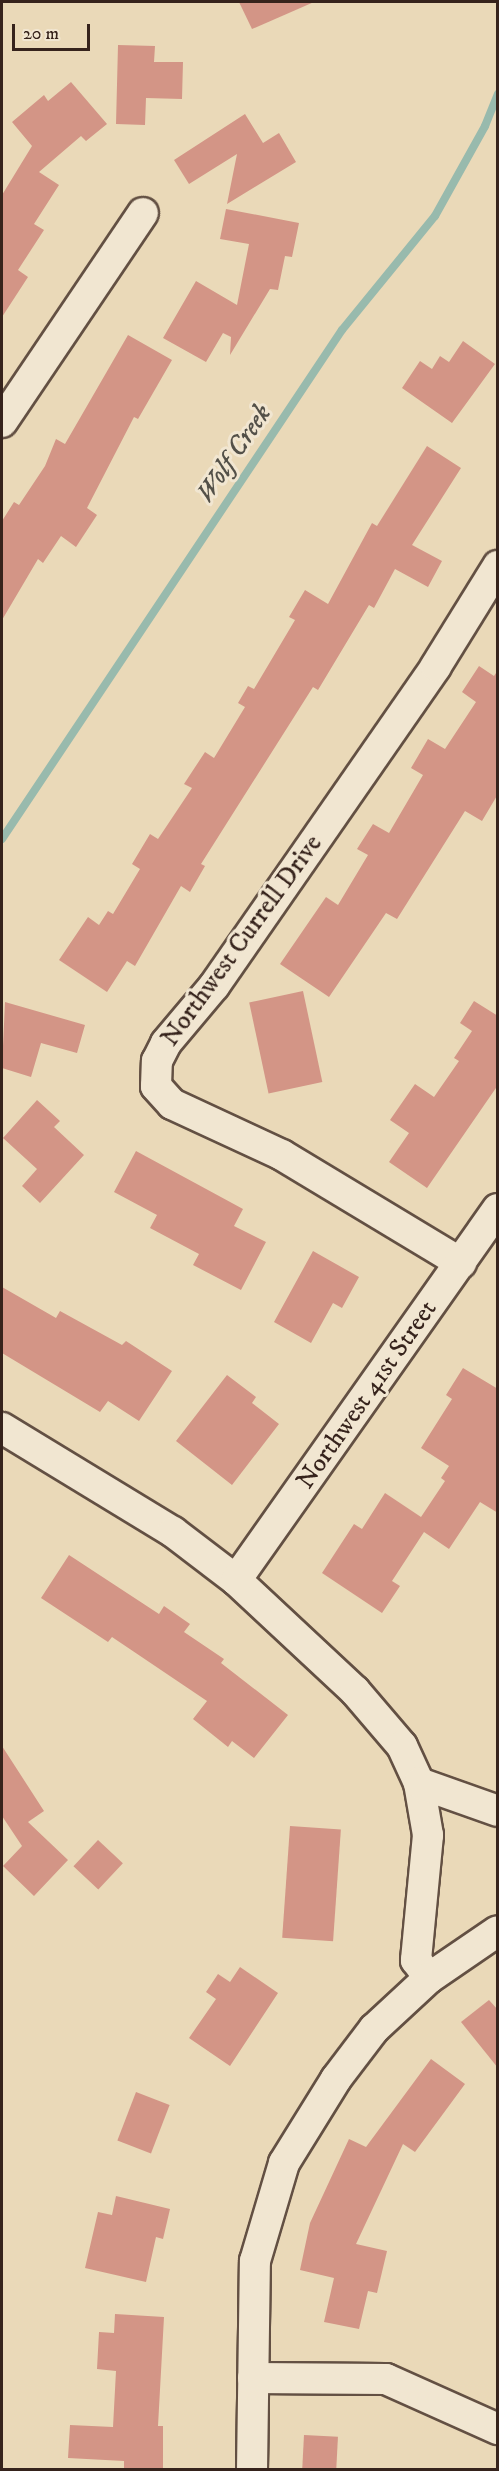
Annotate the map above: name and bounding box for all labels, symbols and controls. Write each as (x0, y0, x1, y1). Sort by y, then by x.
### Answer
scale bar (15, 12, 93, 50)
text: 20 m (23, 23, 59, 45)
water label: Wolf Creek (189, 399, 279, 509)
street label: Northwest Currell Drive (155, 829, 329, 1053)
street label: Northwest 41st Street (290, 1295, 444, 1495)

